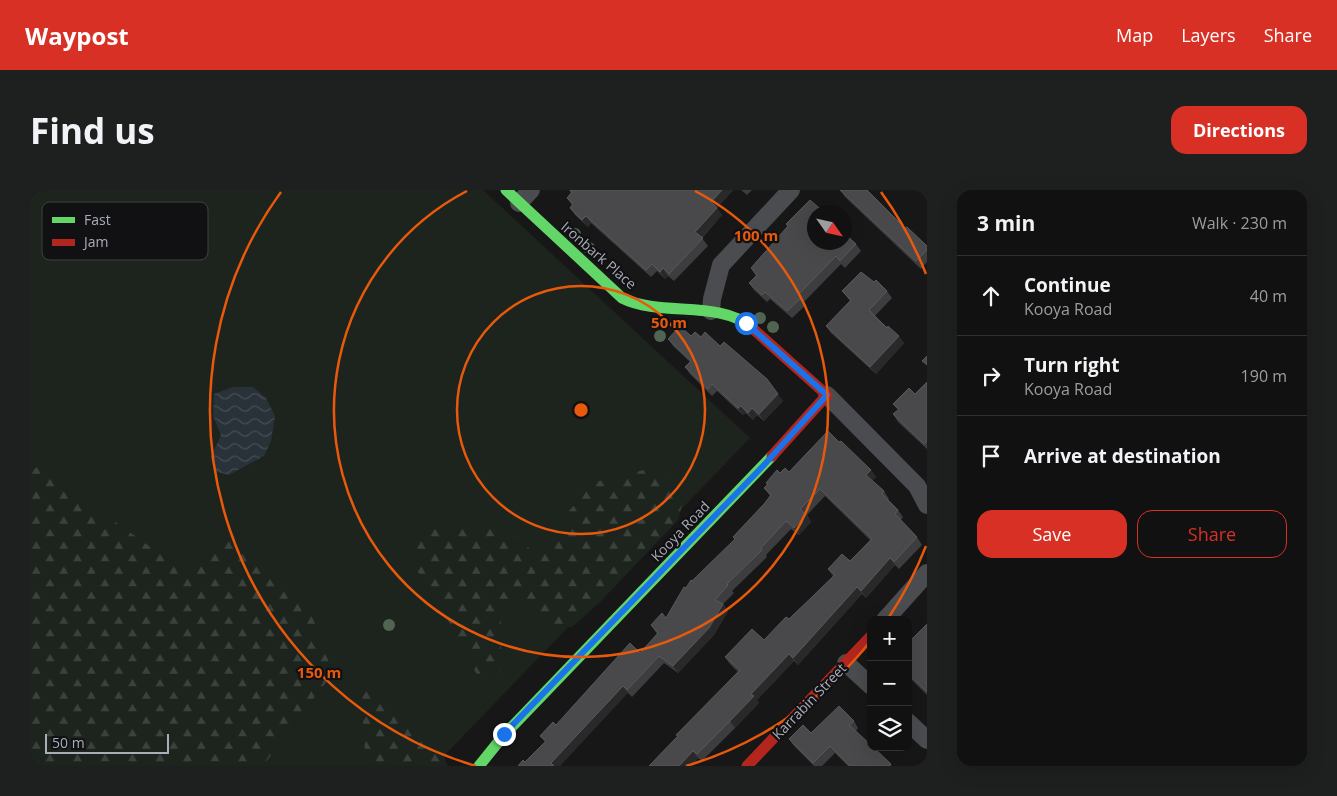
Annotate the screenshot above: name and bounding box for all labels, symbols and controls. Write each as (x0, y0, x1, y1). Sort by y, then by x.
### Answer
text: Waypost (25, 19, 129, 52)
text: Map (1116, 23, 1153, 47)
text: Layers (1181, 23, 1236, 47)
text: Share (1264, 23, 1312, 47)
button: Directions (1171, 106, 1307, 154)
text: Find us (30, 107, 155, 154)
legend (42, 202, 208, 260)
north arrow (807, 205, 852, 250)
text: 3 min (977, 209, 1035, 237)
text: Fast (84, 210, 111, 229)
text: Walk · 230 m (1192, 212, 1287, 234)
street label: Ironbark Place (557, 217, 641, 293)
text: 100 m (734, 225, 778, 245)
text: Jam (82, 232, 109, 251)
text: Continue (1024, 272, 1111, 298)
icon: ahead (977, 282, 1005, 310)
text: 40 m (1250, 285, 1287, 307)
text: Kooya Road (1024, 298, 1112, 320)
text: 50 m (651, 312, 687, 332)
route start (735, 312, 758, 335)
text: Turn right (1024, 352, 1119, 378)
icon: right (977, 362, 1005, 390)
text: 190 m (1241, 365, 1287, 387)
text: Kooya Road (1024, 378, 1112, 400)
centre of rings (572, 401, 590, 419)
icon: arrive (977, 442, 1005, 470)
text: Arrive at destination (1024, 443, 1221, 469)
street label: Kooya Road (646, 497, 714, 565)
button: Save (977, 510, 1127, 558)
button: Share (1137, 510, 1287, 558)
map controls (867, 616, 912, 751)
button: + (867, 616, 912, 661)
street label: Karrabin Street (768, 659, 850, 743)
button: − (867, 661, 912, 706)
text: 150 m (297, 662, 341, 682)
button: layers (867, 706, 912, 751)
route end (493, 723, 516, 746)
scale bar (45, 731, 169, 754)
text: 50 m (52, 733, 85, 752)

